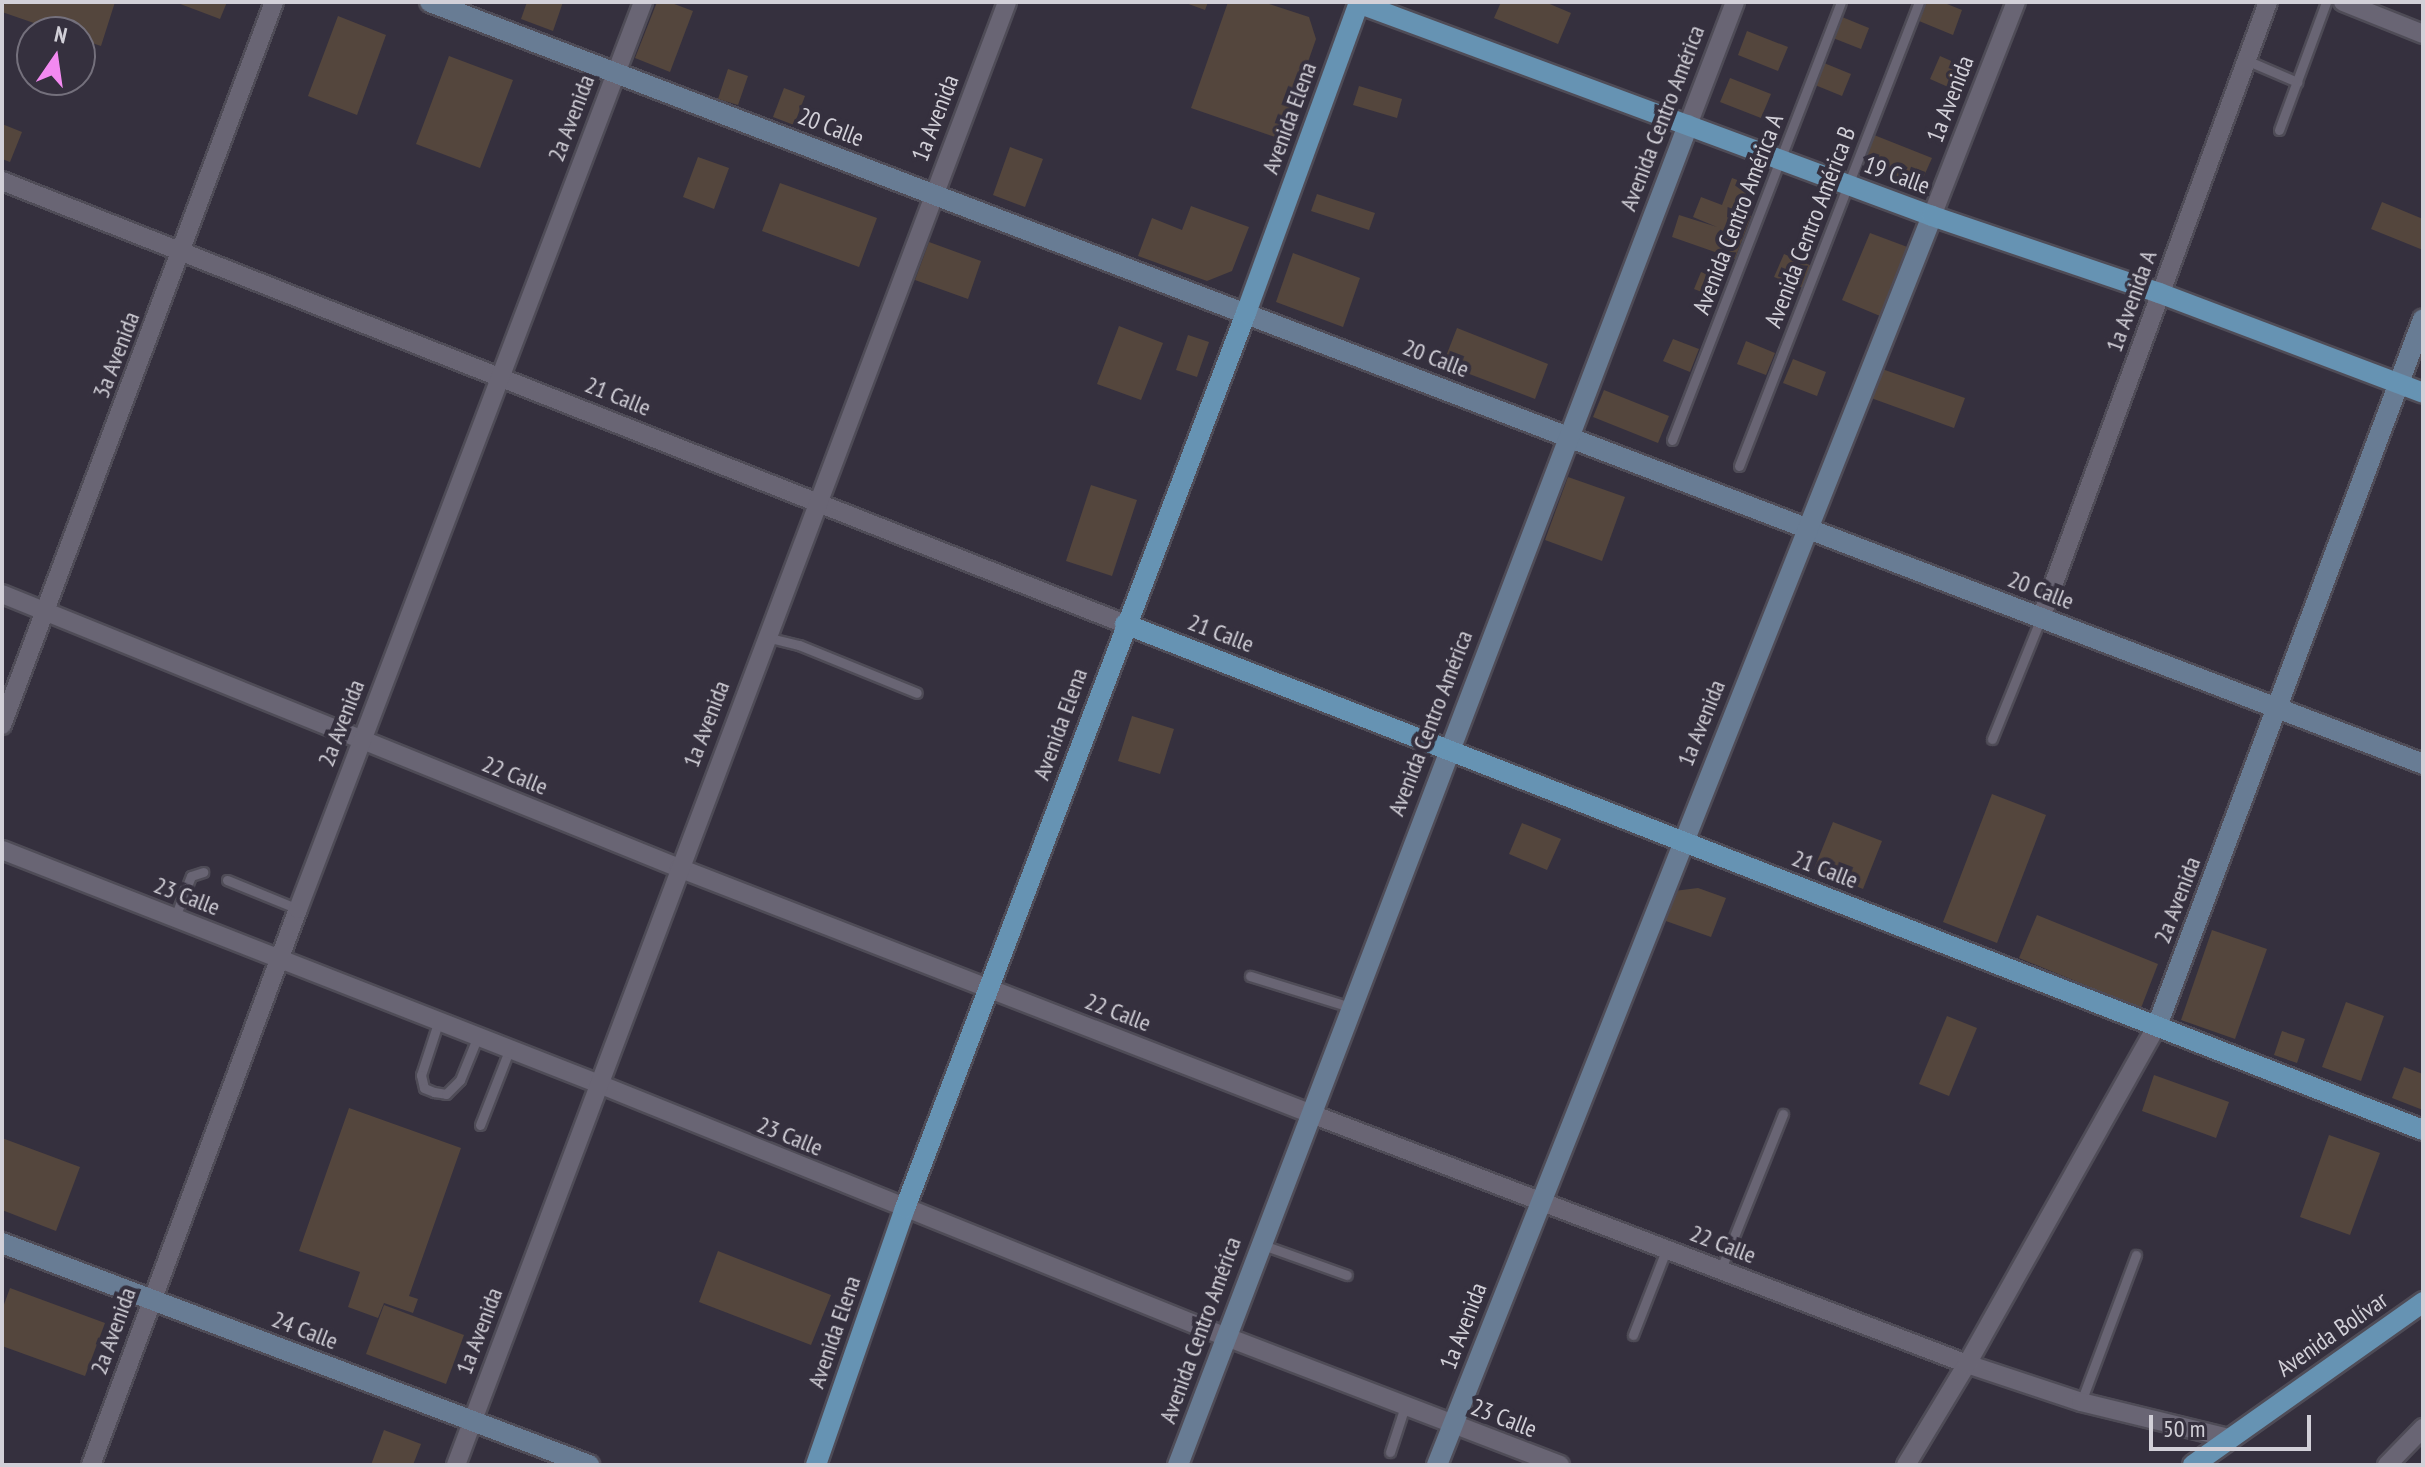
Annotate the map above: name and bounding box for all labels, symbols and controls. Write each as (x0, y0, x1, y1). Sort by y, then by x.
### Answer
north arrow (16, 16, 96, 96)
text: N (52, 20, 70, 50)
street label: Avenida Centro América (1613, 21, 1711, 215)
street label: 1a Avenida (1920, 51, 1980, 147)
street label: Avenida Elena (1256, 58, 1322, 178)
street label: 2a Avenida (541, 70, 601, 166)
street label: 1a Avenida (905, 70, 965, 166)
street label: 20 Calle (794, 101, 868, 153)
street label: Avenida Centro América A (1686, 109, 1790, 319)
street label: Avenida Centro América B (1758, 122, 1862, 332)
street label: 19 Calle (1860, 150, 1934, 200)
street label: 1a Avenida A (2099, 246, 2163, 356)
street label: 3a Avenida (86, 307, 146, 403)
street label: 20 Calle (1399, 332, 1473, 384)
street label: 21 Calle (581, 370, 655, 422)
street label: 20 Calle (2004, 564, 2078, 616)
street label: 21 Calle (1184, 607, 1258, 659)
street label: Avenida Centro América (1381, 626, 1479, 820)
street label: Avenida Elena (1027, 664, 1093, 784)
street label: 2a Avenida (311, 675, 371, 771)
street label: 1a Avenida (1671, 675, 1731, 771)
street label: 1a Avenida (676, 676, 736, 772)
street label: 22 Calle (478, 749, 552, 801)
street label: 21 Calle (1788, 843, 1862, 895)
street label: 2a Avenida (2147, 852, 2207, 948)
street label: 23 Calle (150, 870, 224, 922)
street label: 22 Calle (1081, 986, 1155, 1038)
street label: 23 Calle (753, 1110, 827, 1162)
street label: 22 Calle (1686, 1218, 1760, 1270)
street label: Avenida Centro América (1153, 1233, 1247, 1427)
street label: Avenida Elena (801, 1272, 867, 1392)
street label: 1a Avenida (1433, 1278, 1493, 1374)
street label: 2a Avenida (84, 1283, 142, 1379)
street label: 1a Avenida (449, 1283, 509, 1379)
street label: Avenida Bolívar (2271, 1285, 2393, 1383)
street label: 24 Calle (268, 1304, 342, 1356)
street label: 23 Calle (1467, 1392, 1541, 1444)
scale bar (2153, 1399, 2315, 1449)
text: 50 m (2163, 1413, 2205, 1444)

